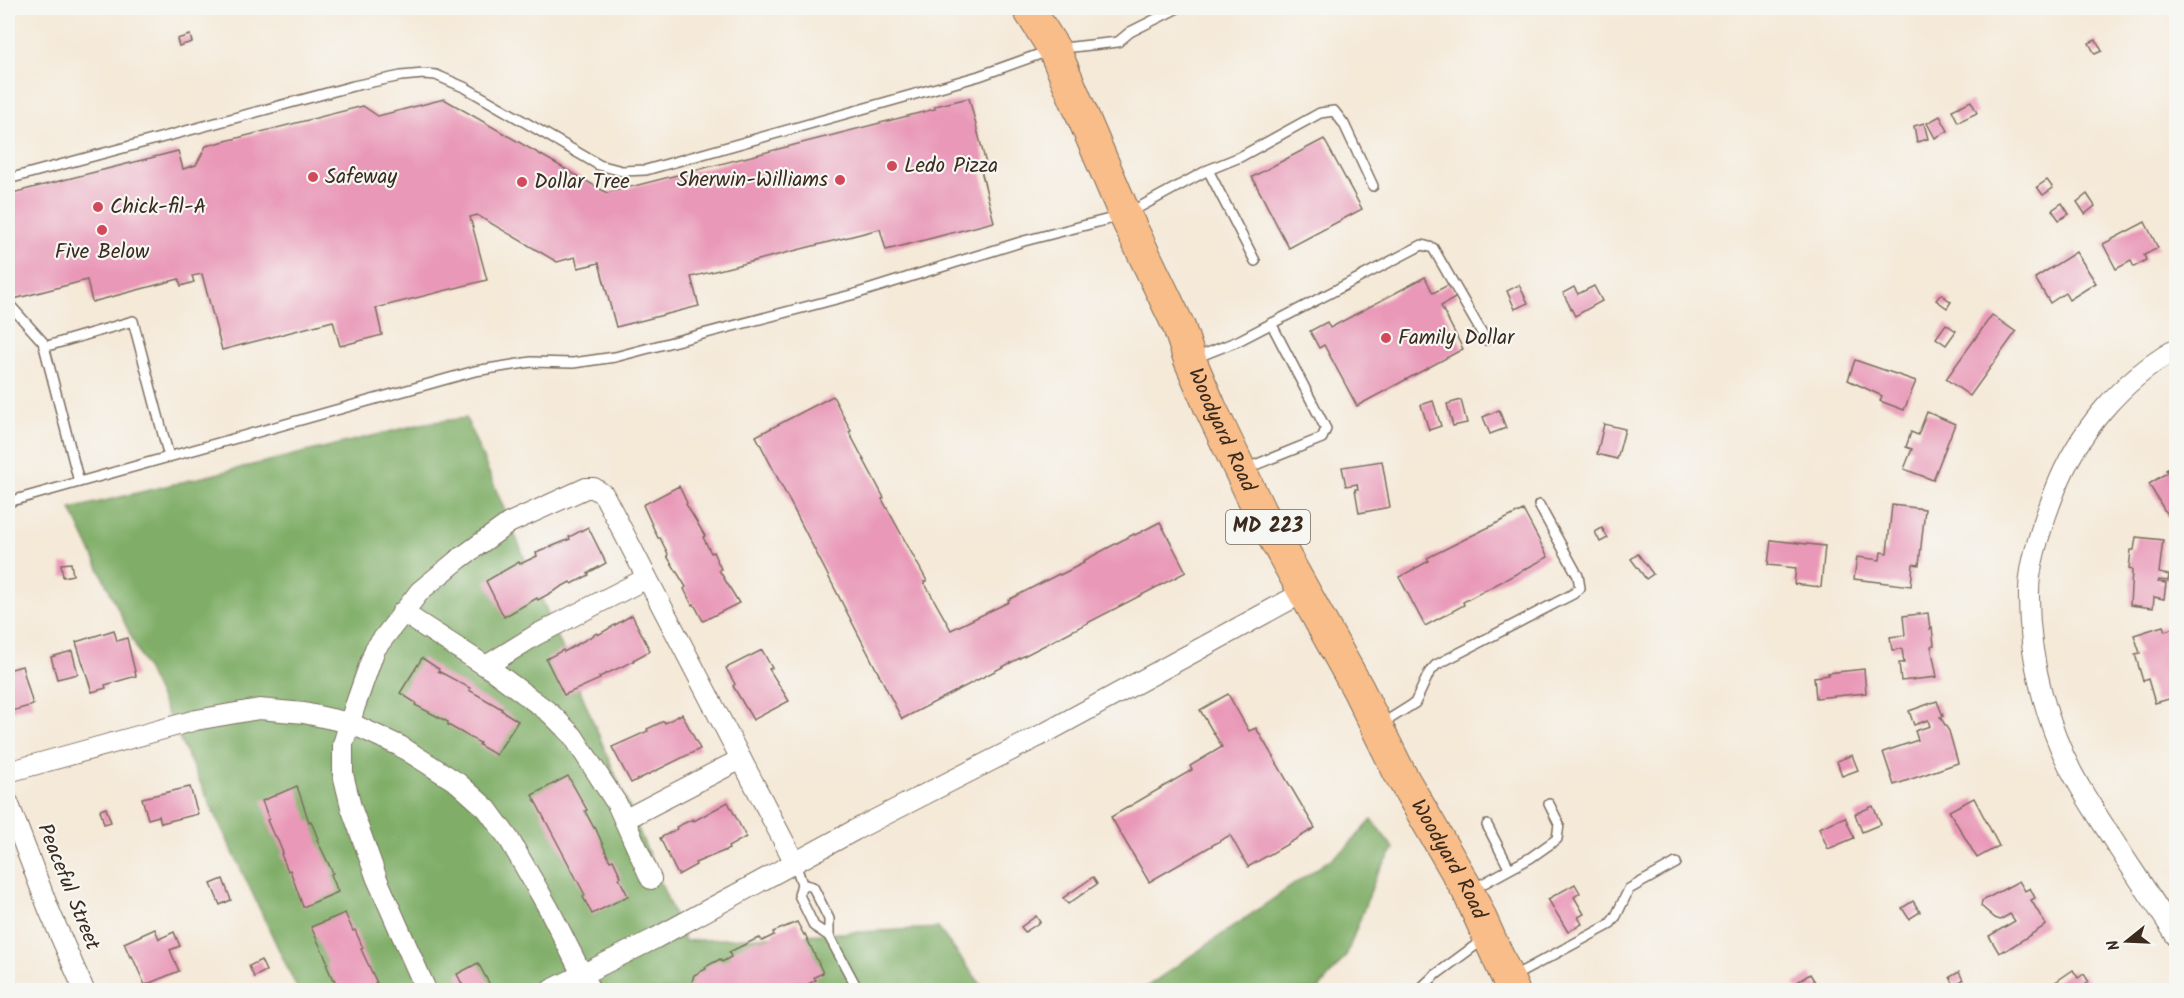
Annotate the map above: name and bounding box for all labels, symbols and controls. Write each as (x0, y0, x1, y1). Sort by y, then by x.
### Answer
place label: Ledo Pizza (904, 150, 998, 183)
marker: Ledo Pizza (885, 159, 899, 173)
place label: Safeway (325, 161, 397, 194)
place label: Sherwin-Williams (677, 164, 828, 197)
place label: Dollar Tree (534, 166, 630, 199)
marker: Safeway (306, 170, 320, 184)
marker: Sherwin-Williams (833, 173, 847, 187)
marker: Dollar Tree (515, 175, 529, 189)
place label: Chick-fil-A (110, 191, 206, 224)
marker: Chick-fil-A (91, 200, 105, 214)
marker: Five Below (95, 223, 109, 237)
place label: Five Below (55, 236, 150, 269)
place label: Family Dollar (1398, 322, 1515, 355)
marker: Family Dollar (1379, 331, 1393, 345)
street label: Woodyard Road (1179, 363, 1265, 498)
road number: MD 223 (1226, 510, 1310, 544)
street label: Woodyard Road (1402, 793, 1496, 925)
street label: Peaceful Street (28, 819, 109, 956)
north arrow (2097, 911, 2157, 971)
text: N (2101, 937, 2128, 954)

